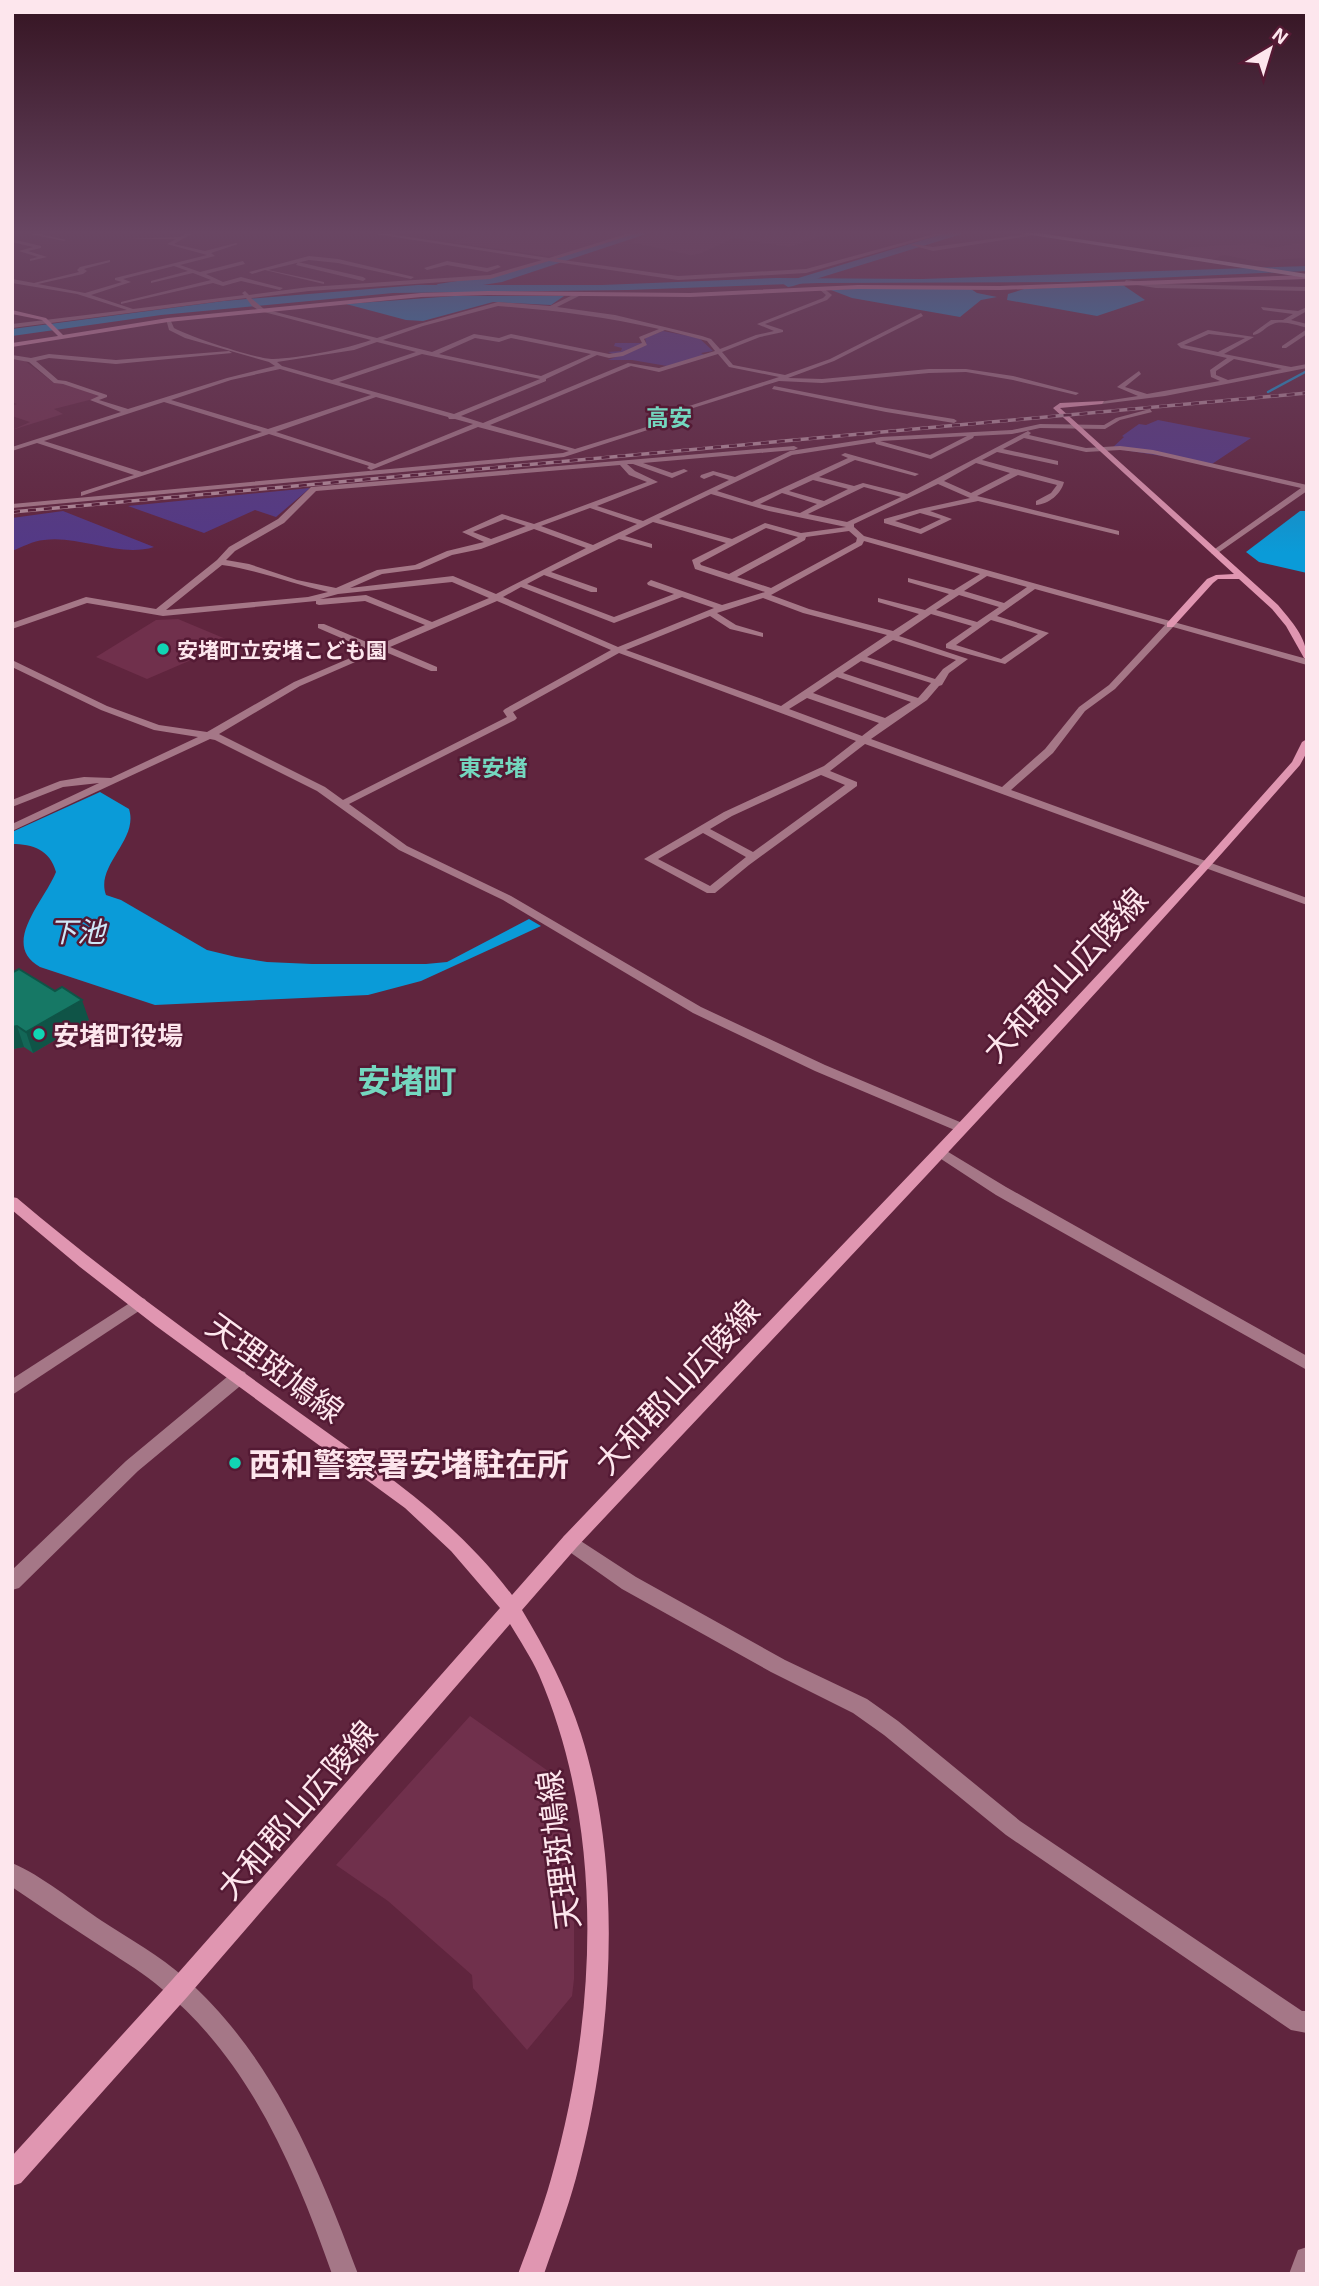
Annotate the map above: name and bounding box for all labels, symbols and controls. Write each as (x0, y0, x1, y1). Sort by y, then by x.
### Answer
north arrow (1235, 14, 1305, 84)
text: N (1268, 22, 1293, 48)
district label: 高安 (646, 403, 692, 431)
place label: 安堵町立安堵こども園 (177, 637, 387, 662)
marker: 安堵町立安堵こども園 (155, 641, 171, 657)
district label: 東安堵 (459, 753, 528, 781)
street label: 大和郡山広陵線 (974, 879, 1154, 1069)
water label: 下池 (49, 914, 108, 948)
place label: 安堵町役場 (53, 1019, 183, 1050)
marker: 安堵町役場 (31, 1026, 47, 1042)
district label: 安堵町 (358, 1060, 457, 1100)
street label: 大和郡山広陵線 (586, 1291, 766, 1481)
street label: 天理斑鳩線 (200, 1305, 352, 1429)
place label: 西和警察署安堵駐在所 (249, 1444, 569, 1482)
marker: 西和警察署安堵駐在所 (227, 1455, 243, 1471)
street label: 大和郡山広陵線 (208, 1712, 384, 1906)
street label: 天理斑鳩線 (528, 1768, 586, 1932)

